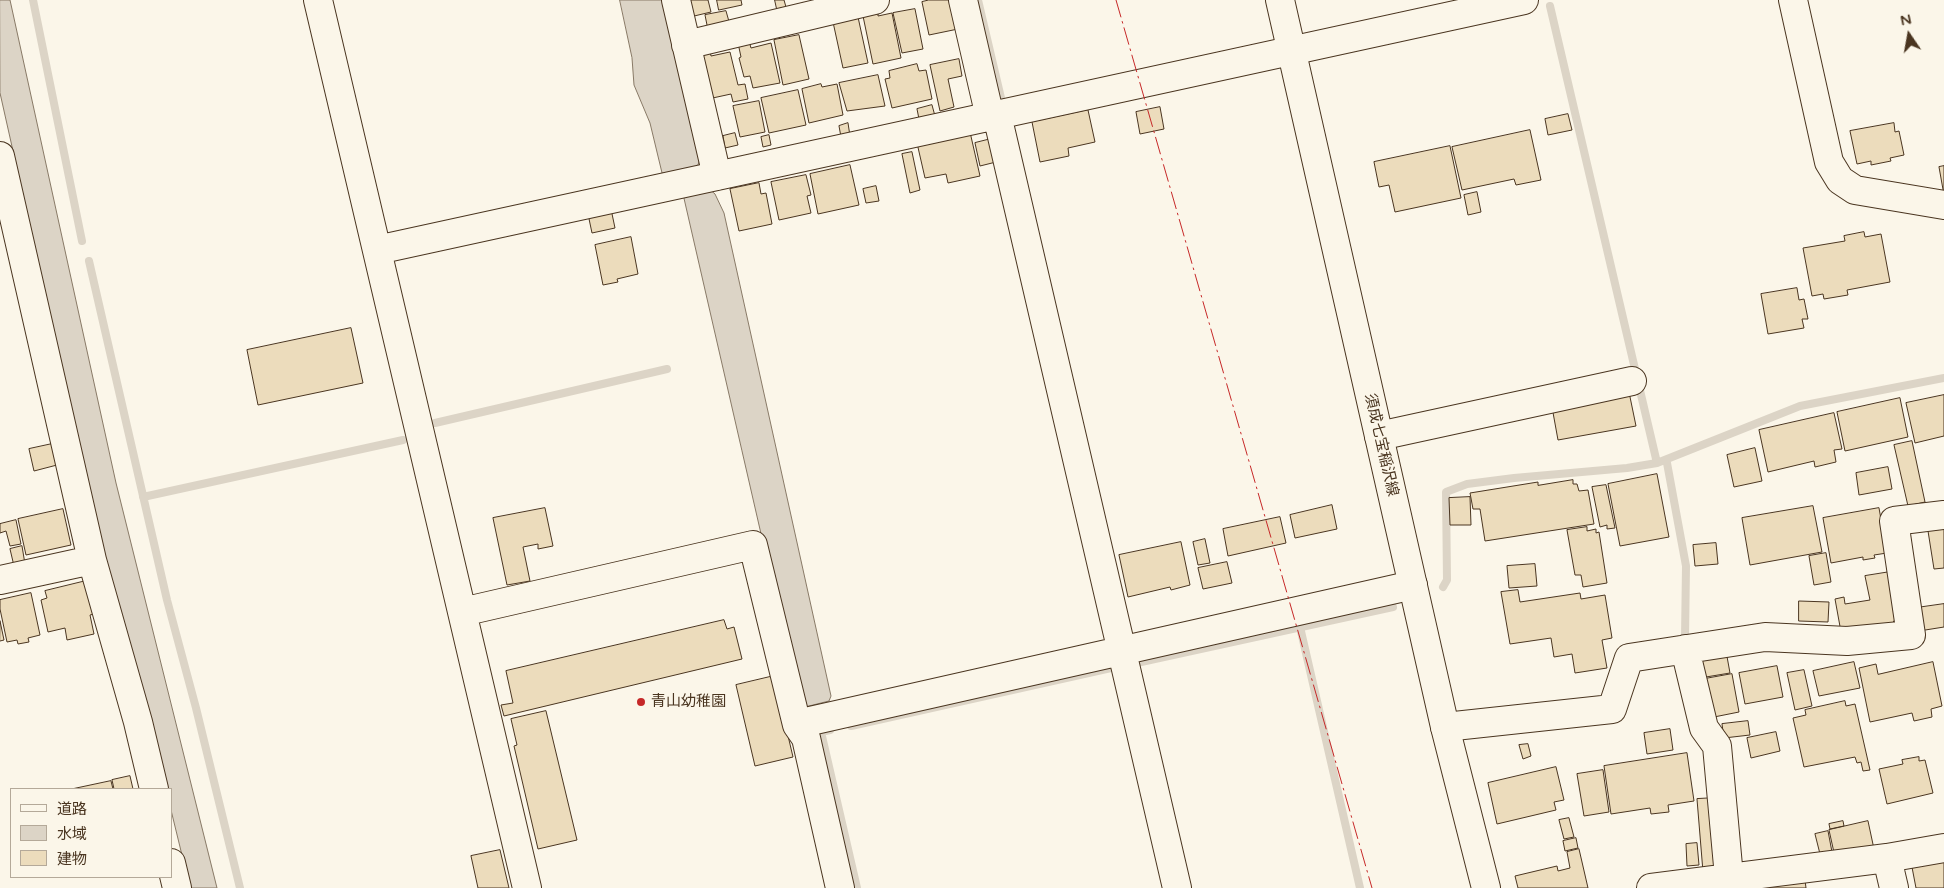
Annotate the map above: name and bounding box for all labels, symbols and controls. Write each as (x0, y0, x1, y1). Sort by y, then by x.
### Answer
north arrow (1884, 10, 1934, 60)
text: N (1899, 10, 1913, 29)
street label: 須成七宝稲沢線 (1360, 392, 1402, 498)
place label: 青山幼稚園 (651, 693, 726, 711)
marker: 青山幼稚園 (635, 696, 647, 708)
legend (10, 788, 172, 878)
text: 道路 (57, 800, 87, 818)
text: 水域 (57, 825, 87, 843)
text: 建物 (57, 850, 87, 868)

